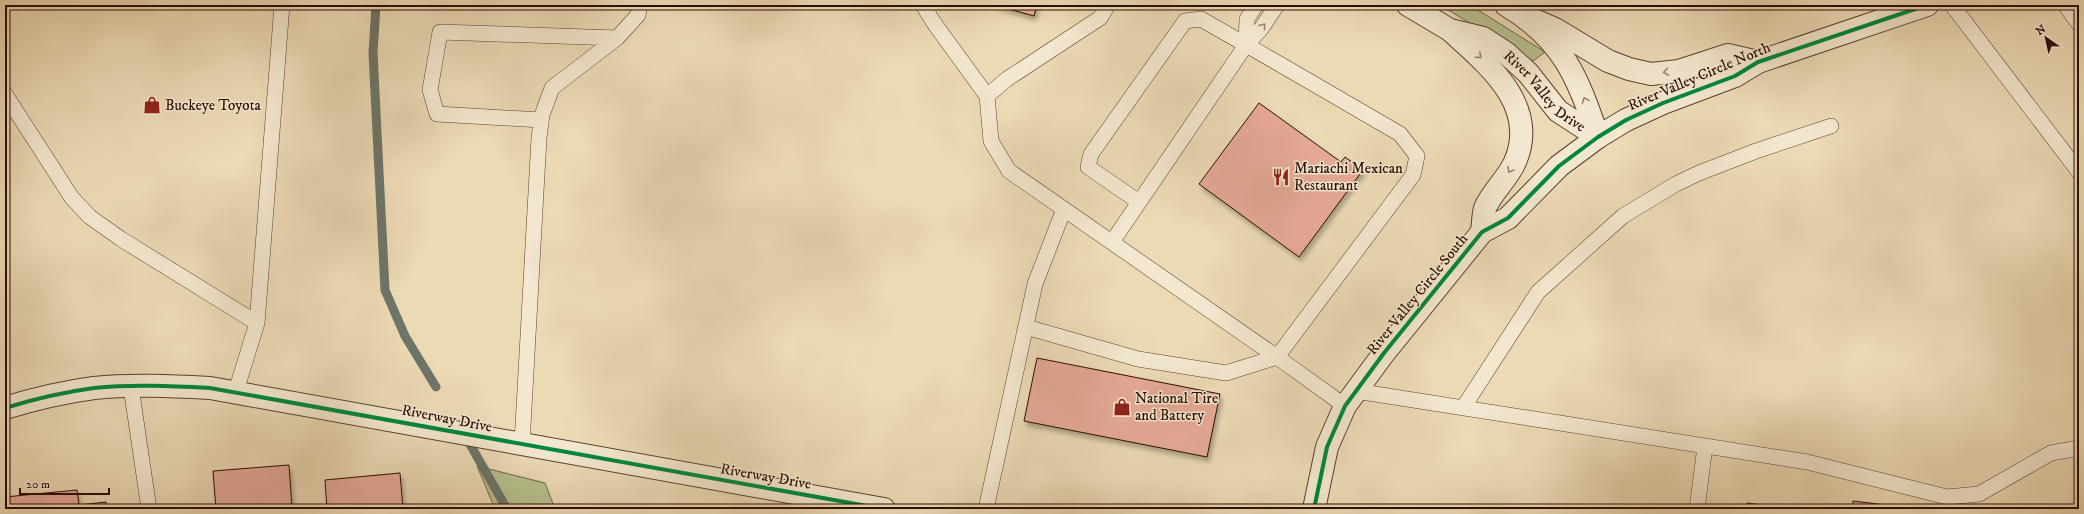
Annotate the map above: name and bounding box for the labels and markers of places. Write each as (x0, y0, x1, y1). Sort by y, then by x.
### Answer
shop icon: Buckeye Toyota (142, 95, 162, 115)
place label: Buckeye Toyota (165, 96, 261, 115)
place label: Mariachi Mexican Restaurant (1294, 159, 1403, 195)
restaurant icon: Mariachi Mexican Restaurant (1271, 167, 1291, 187)
place label: National Tire and Battery (1135, 389, 1218, 425)
shop icon: National Tire and Battery (1112, 397, 1132, 417)

